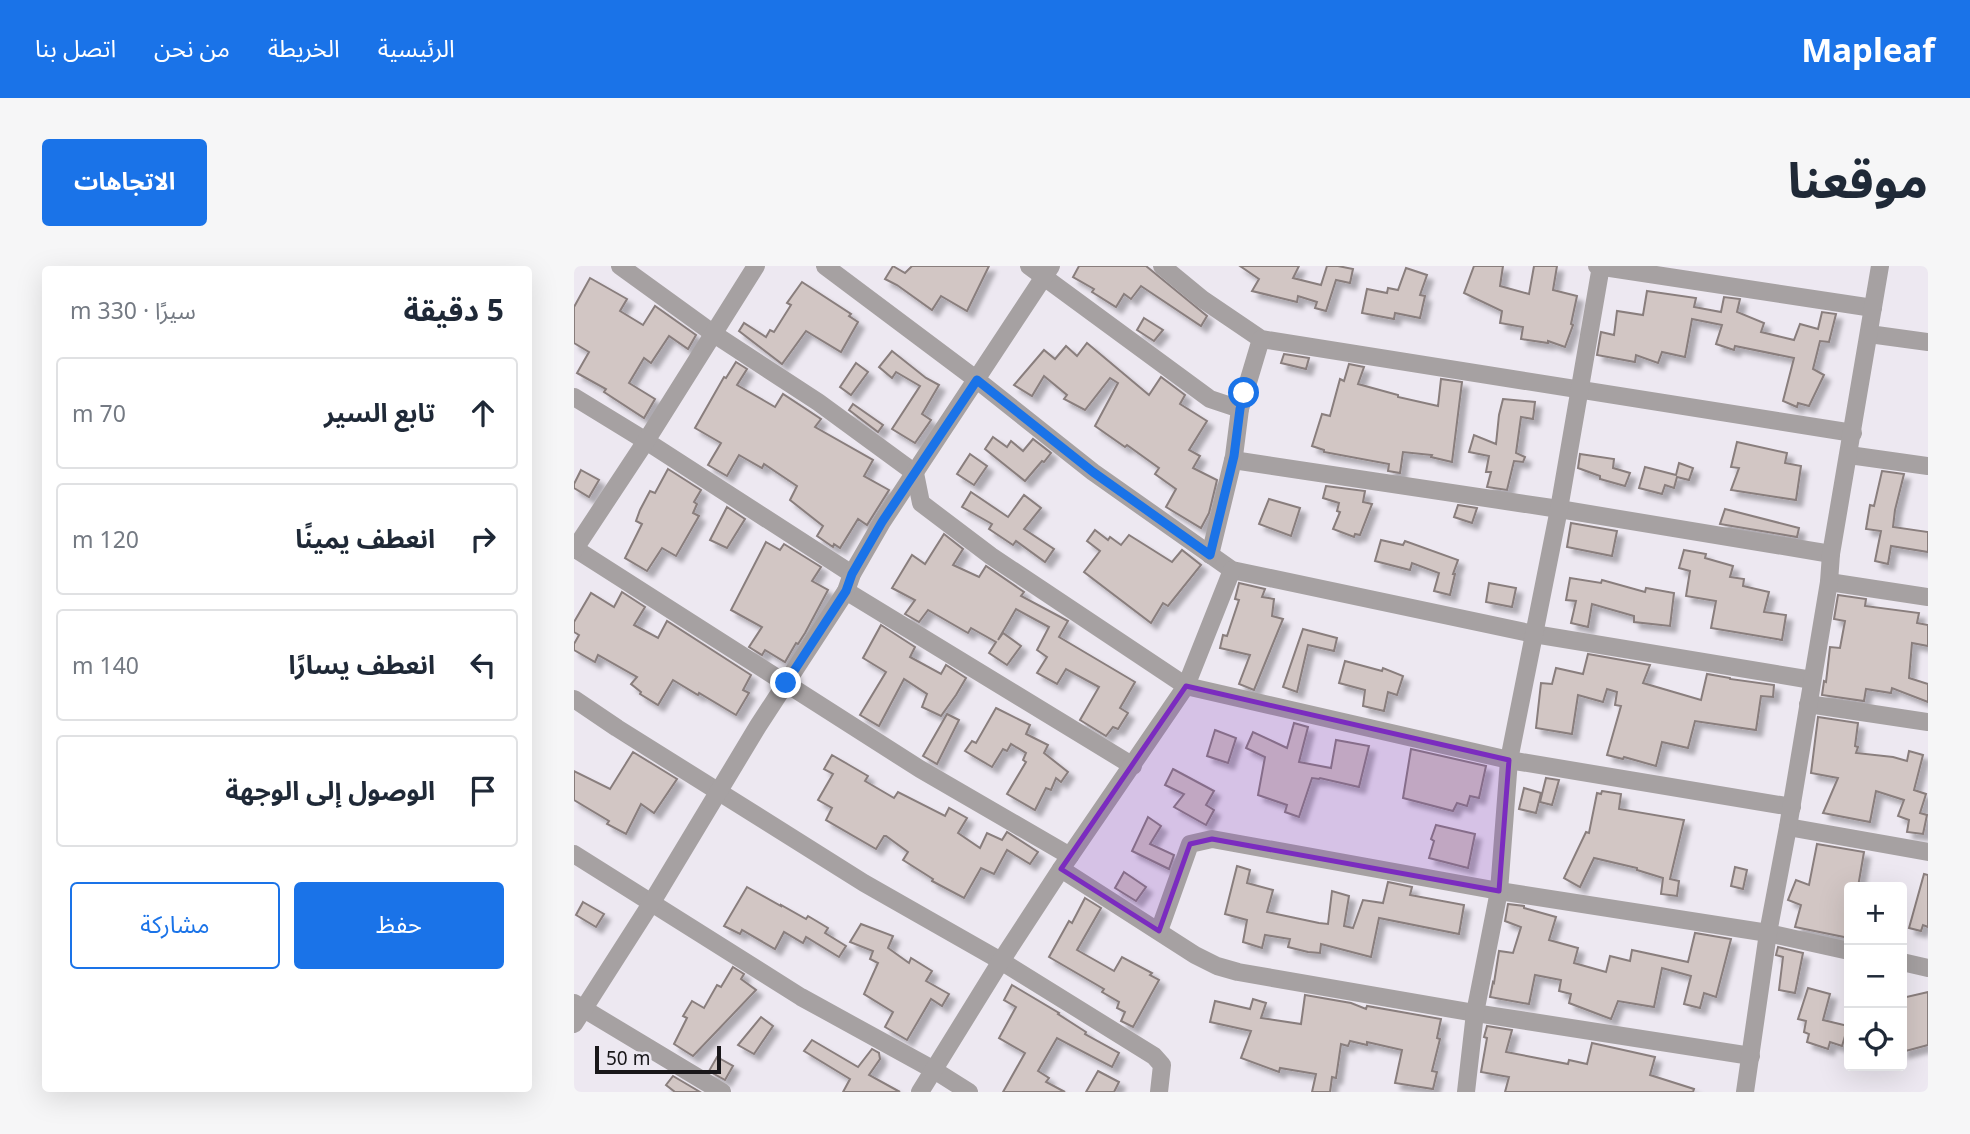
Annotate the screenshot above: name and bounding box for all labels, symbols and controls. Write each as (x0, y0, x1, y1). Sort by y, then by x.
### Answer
text: Mapleaf (1801, 27, 1935, 72)
text: اتصل بنا (35, 31, 116, 64)
text: من نحن (154, 31, 230, 64)
text: الخريطة (268, 31, 340, 64)
text: الرئيسية (378, 31, 455, 64)
button: الاتجاهات (42, 139, 207, 226)
text: موقعنا (1788, 146, 1928, 212)
text: 5 دقيقة (404, 289, 504, 330)
text: سيرًا · 330 m (70, 294, 196, 326)
route start (1228, 377, 1259, 408)
text: تابع السير (324, 394, 435, 430)
icon: ahead (464, 394, 502, 432)
text: 70 m (72, 397, 126, 429)
text: انعطف يمينًا (295, 520, 435, 556)
icon: right (464, 520, 502, 558)
text: 120 m (72, 523, 139, 555)
text: انعطف يسارًا (289, 646, 435, 682)
icon: left (464, 646, 502, 684)
text: 140 m (72, 649, 139, 681)
route end (770, 667, 801, 698)
text: الوصول إلى الوجهة (225, 772, 435, 808)
icon: arrive (464, 772, 502, 810)
button: مشاركة (70, 882, 280, 969)
button: حفظ (294, 882, 504, 969)
map controls (1844, 882, 1907, 1071)
button: + (1844, 882, 1907, 945)
button: − (1844, 945, 1907, 1008)
button: locate (1844, 1008, 1907, 1071)
scale bar (595, 1043, 721, 1075)
text: 50 m (606, 1045, 650, 1071)

